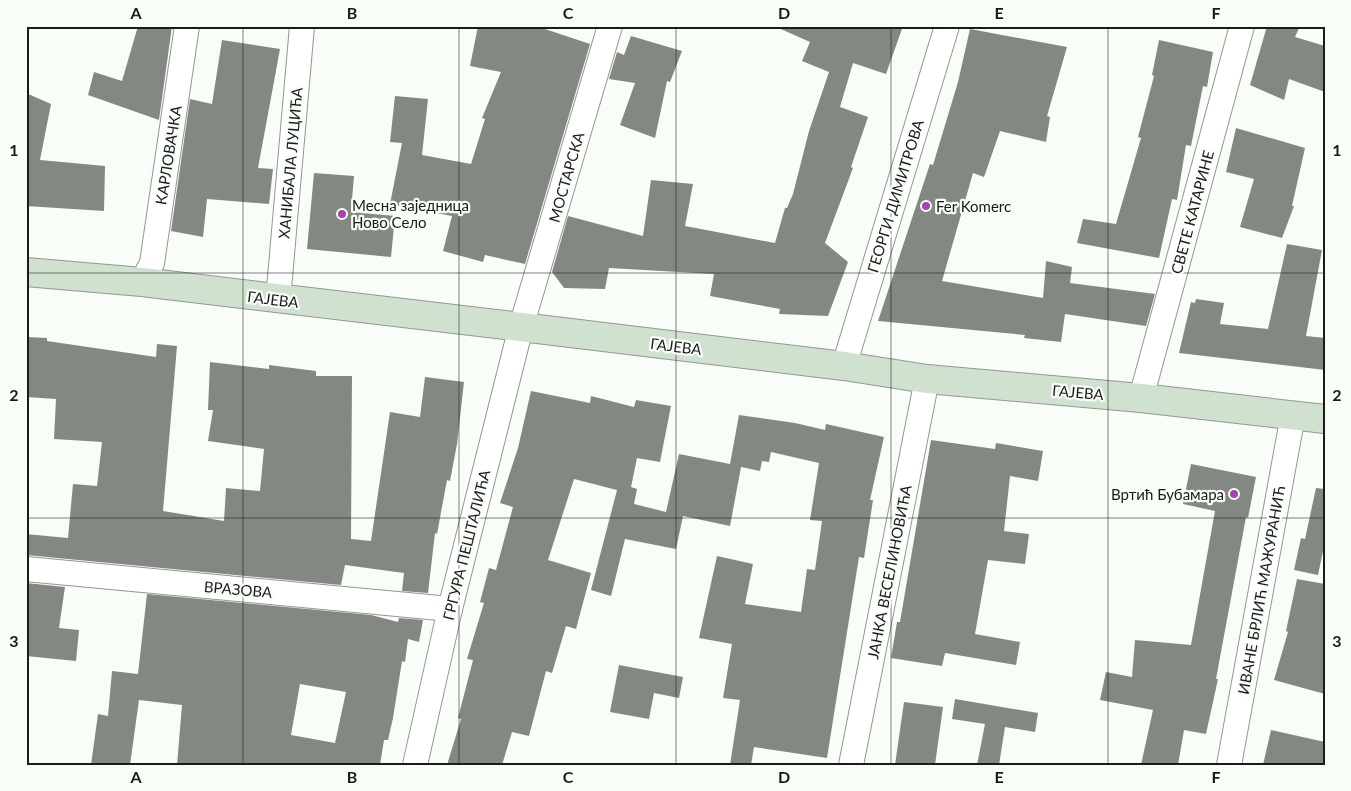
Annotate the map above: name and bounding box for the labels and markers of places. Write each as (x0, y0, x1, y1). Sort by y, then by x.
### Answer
place label: Месна заједница Ново Село (352, 196, 469, 231)
place label: Fer Komerc (936, 197, 1011, 215)
marker: Fer Komerc (920, 200, 932, 212)
marker: Месна заједница Ново Село (336, 208, 348, 220)
place label: Вртић Бубамара (1111, 485, 1224, 503)
marker: Вртић Бубамара (1228, 488, 1240, 500)

